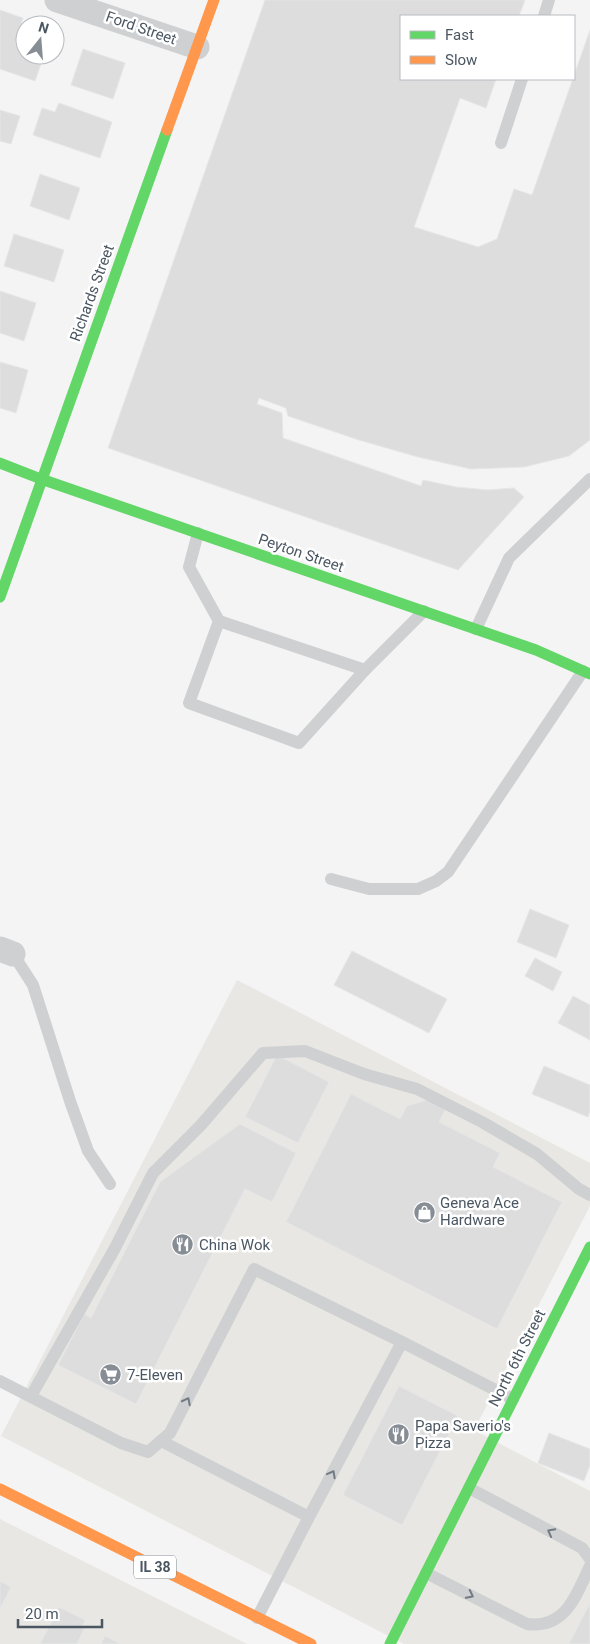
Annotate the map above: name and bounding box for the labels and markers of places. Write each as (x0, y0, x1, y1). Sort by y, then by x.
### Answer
place label: Geneva Ace Hardware (440, 1194, 519, 1229)
shop icon: Geneva Ace Hardware (412, 1200, 436, 1224)
restaurant icon: China Wok (171, 1233, 195, 1257)
place label: China Wok (199, 1236, 270, 1254)
supermarket icon: 7-Eleven (99, 1363, 123, 1387)
place label: 7-Eleven (127, 1366, 183, 1384)
place label: Papa Saverio's Pizza (415, 1417, 511, 1452)
restaurant icon: Papa Saverio's Pizza (387, 1423, 411, 1447)

